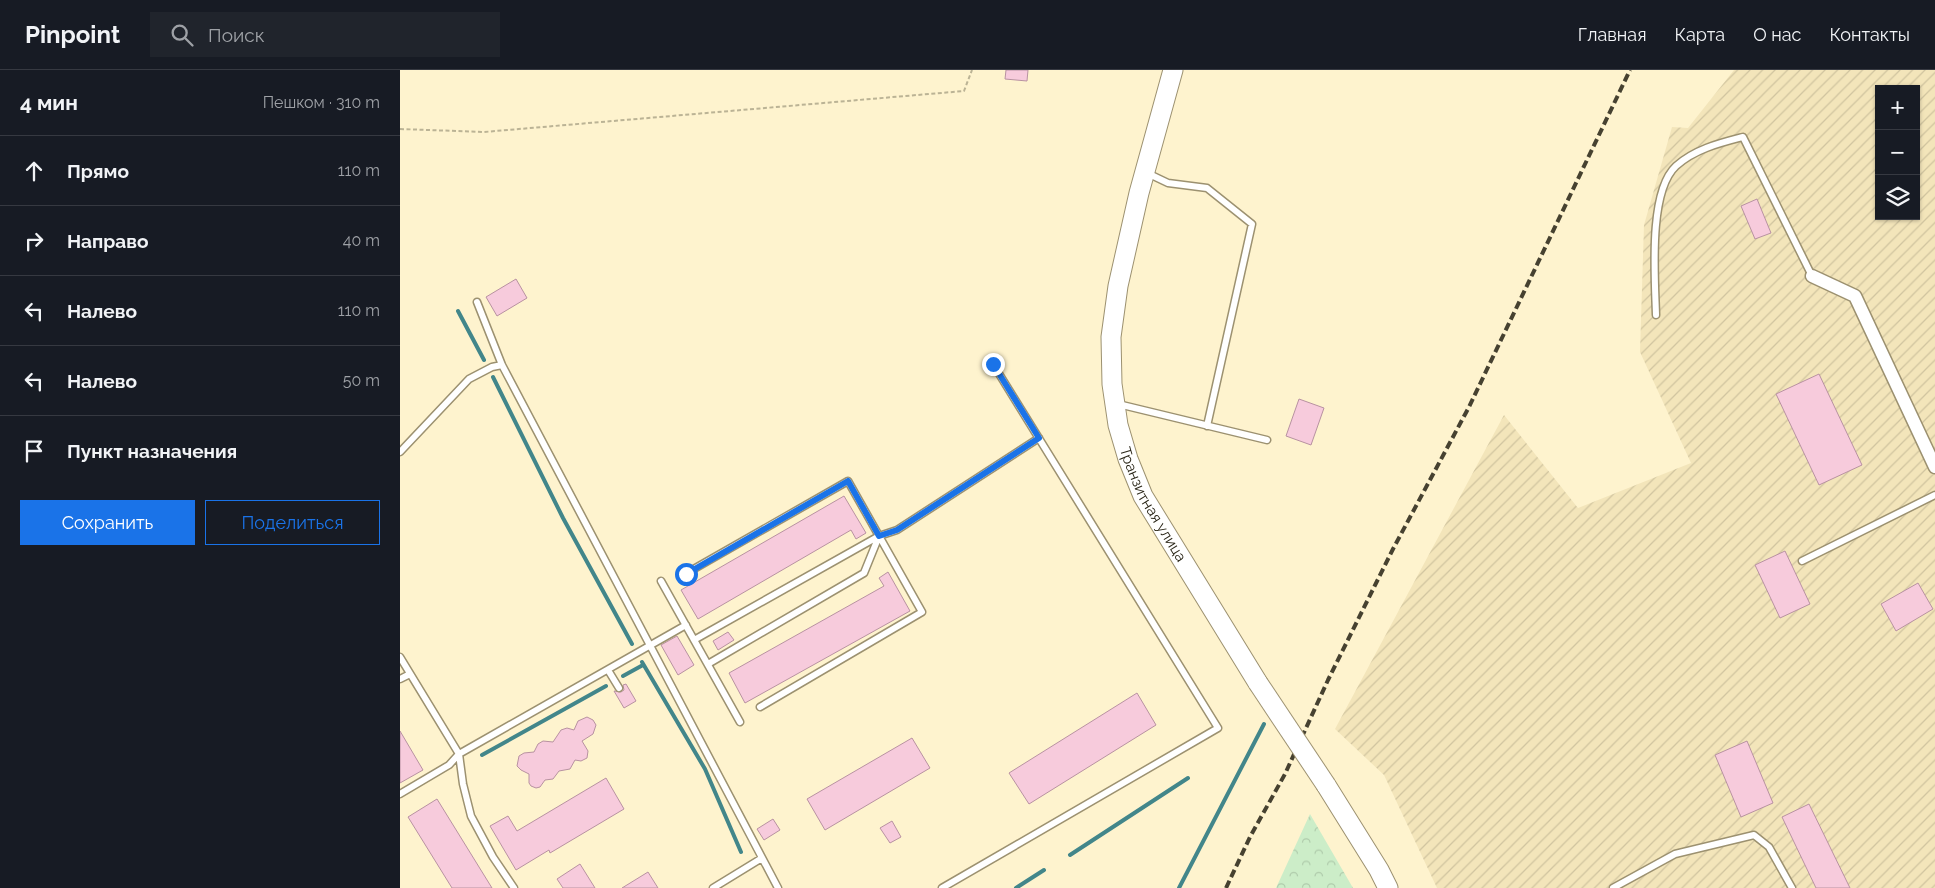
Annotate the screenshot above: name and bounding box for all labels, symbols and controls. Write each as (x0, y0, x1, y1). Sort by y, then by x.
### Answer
search box (150, 12, 500, 57)
text: Pinpoint (25, 20, 120, 49)
icon: search (168, 21, 196, 49)
text: Поиск (208, 24, 265, 46)
text: Главная (1578, 24, 1646, 45)
text: Карта (1674, 24, 1725, 45)
text: О нас (1753, 24, 1801, 45)
text: Контакты (1829, 24, 1910, 45)
map controls (1875, 85, 1920, 220)
button: + (1875, 85, 1920, 130)
text: 4 мин (20, 90, 78, 115)
text: Пешком · 310 m (263, 93, 380, 112)
button: − (1875, 130, 1920, 175)
icon: ahead (20, 157, 48, 185)
text: Прямо (67, 160, 129, 182)
text: 110 m (338, 161, 380, 180)
button: layers (1875, 175, 1920, 220)
icon: right (20, 227, 48, 255)
text: Направо (67, 230, 148, 252)
text: 40 m (343, 231, 380, 250)
icon: left (20, 297, 48, 325)
text: Налево (67, 300, 137, 322)
text: 110 m (338, 301, 380, 320)
route end (982, 353, 1005, 376)
icon: left (20, 367, 48, 395)
text: Налево (67, 370, 137, 392)
text: 50 m (343, 371, 380, 390)
icon: arrive (20, 437, 48, 465)
text: Пункт назначения (67, 440, 237, 462)
street label: Транзитная улица (1116, 445, 1190, 565)
button: Сохранить (20, 500, 195, 545)
button: Поделиться (205, 500, 380, 545)
route start (675, 563, 698, 586)

